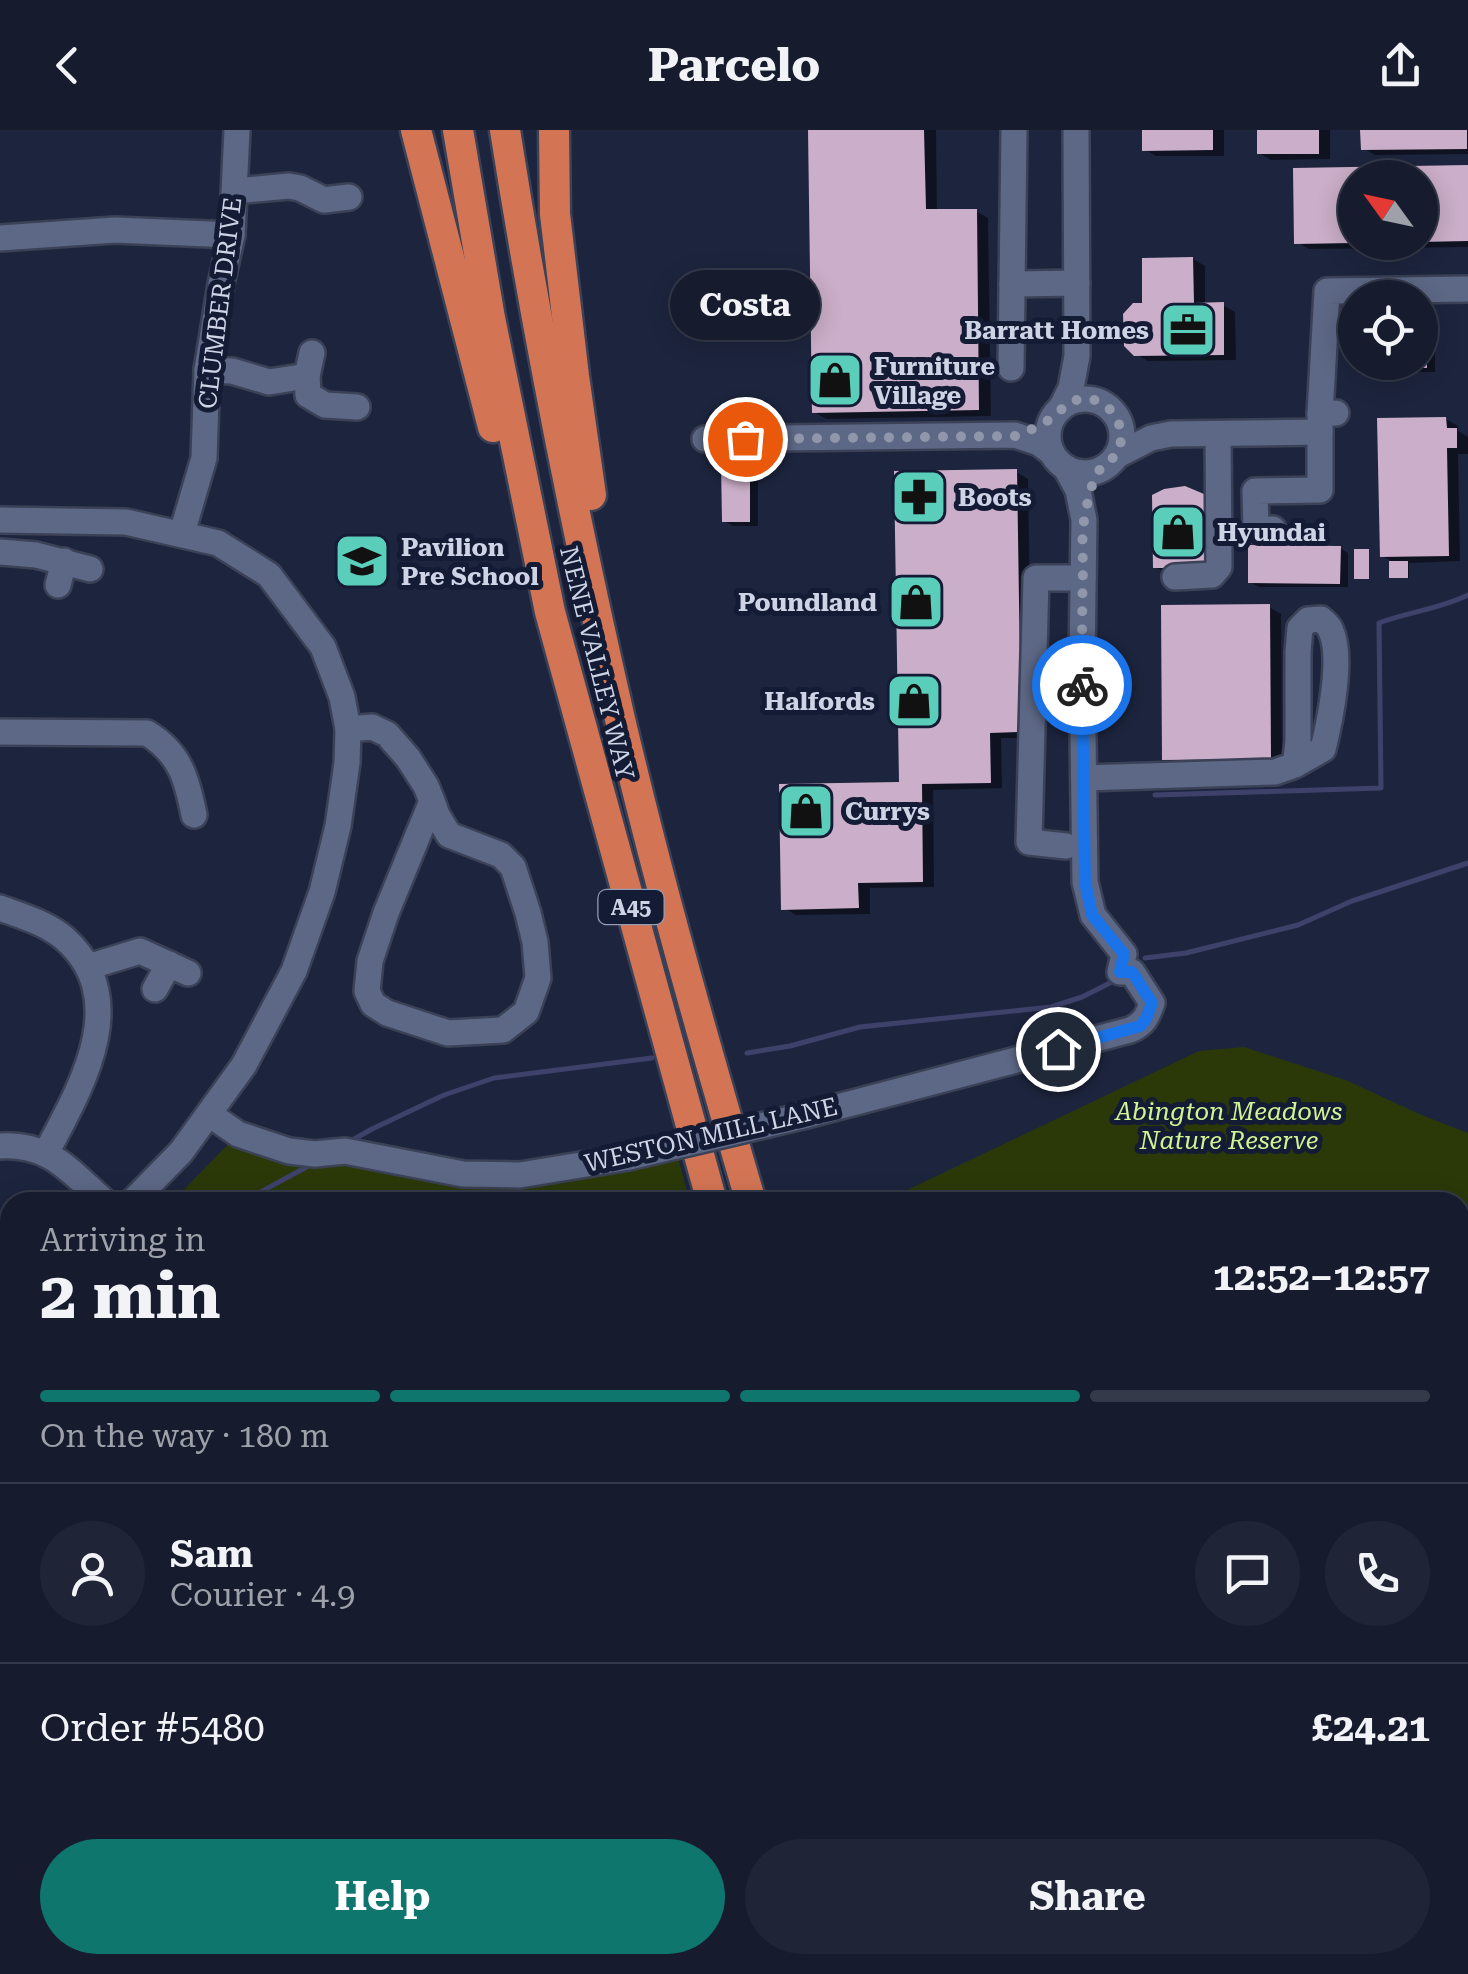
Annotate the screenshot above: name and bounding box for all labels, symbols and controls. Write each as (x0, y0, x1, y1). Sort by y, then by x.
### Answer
icon: back (40, 38, 95, 93)
icon: share (1373, 38, 1428, 93)
text: Parcelo (648, 39, 820, 92)
north arrow (1338, 160, 1438, 260)
map controls (1338, 160, 1438, 380)
street label: CLUMBER DRIVE (193, 195, 247, 411)
callout: Costa (670, 269, 820, 339)
button: locate (1338, 280, 1438, 380)
text: Costa (699, 286, 791, 324)
office icon: Barratt Homes (1158, 300, 1218, 360)
place label: Barratt Homes (964, 316, 1149, 345)
shop icon: Furniture Village (805, 350, 865, 410)
place label: Furniture Village (874, 352, 995, 410)
pin (703, 397, 788, 482)
icon: bag (718, 412, 773, 467)
pharmacy icon: Boots (889, 467, 949, 527)
place label: Boots (958, 483, 1032, 512)
shop icon: Hyundai (1148, 502, 1208, 562)
place label: Hyundai (1217, 518, 1326, 547)
school or university icon: Pavilion Pre School (332, 531, 392, 591)
place label: Pavilion Pre School (401, 533, 539, 591)
street label: NENE VALLEY WAY (554, 543, 640, 783)
shop icon: Poundland (886, 572, 946, 632)
place label: Poundland (738, 588, 877, 617)
courier (1032, 635, 1132, 735)
icon: bike (1055, 658, 1110, 713)
shop icon: Halfords (884, 671, 944, 731)
place label: Halfords (764, 687, 875, 716)
shop icon: Currys (776, 781, 836, 841)
place label: Currys (845, 797, 930, 826)
road number: A45 (598, 890, 664, 924)
pin (1016, 1007, 1101, 1092)
icon: home (1031, 1022, 1086, 1077)
street label: WESTON MILL LANE (582, 1092, 840, 1178)
park label: Abington Meadows Nature Reserve (1114, 1097, 1342, 1155)
text: Arriving in (40, 1221, 205, 1259)
text: 12:52–12:57 (1213, 1255, 1430, 1299)
text: 2 min (40, 1258, 221, 1334)
text: On the way · 180 m (40, 1417, 329, 1455)
button: person (40, 1521, 145, 1626)
button: chat (1195, 1521, 1300, 1626)
button: phone (1325, 1521, 1430, 1626)
text: Sam (170, 1532, 253, 1576)
text: Courier · 4.9 (170, 1576, 355, 1614)
text: Order #5480 (40, 1706, 265, 1750)
text: £24.21 (1312, 1706, 1430, 1750)
button: Help (40, 1839, 725, 1954)
button: Share (745, 1839, 1430, 1954)

